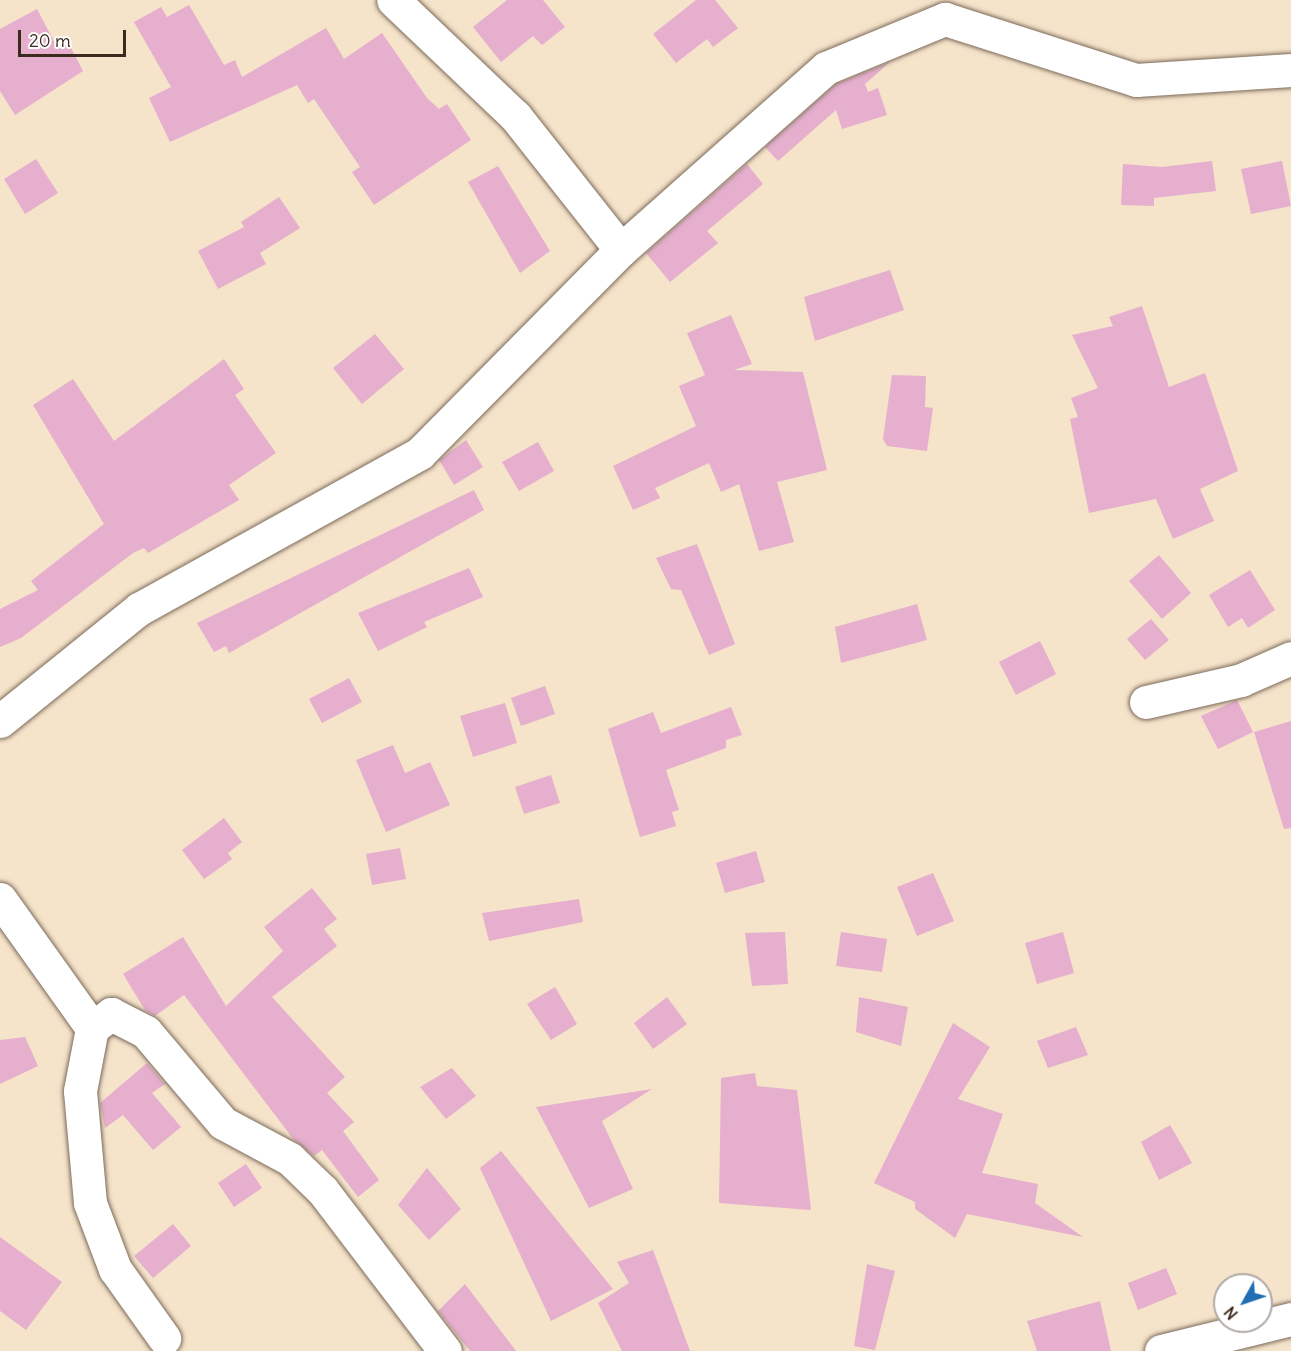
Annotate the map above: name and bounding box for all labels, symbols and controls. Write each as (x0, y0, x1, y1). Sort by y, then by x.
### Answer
scale bar (21, 18, 129, 56)
text: 20 m (29, 29, 71, 52)
north arrow (1213, 1273, 1273, 1333)
text: N (1220, 1303, 1242, 1324)

